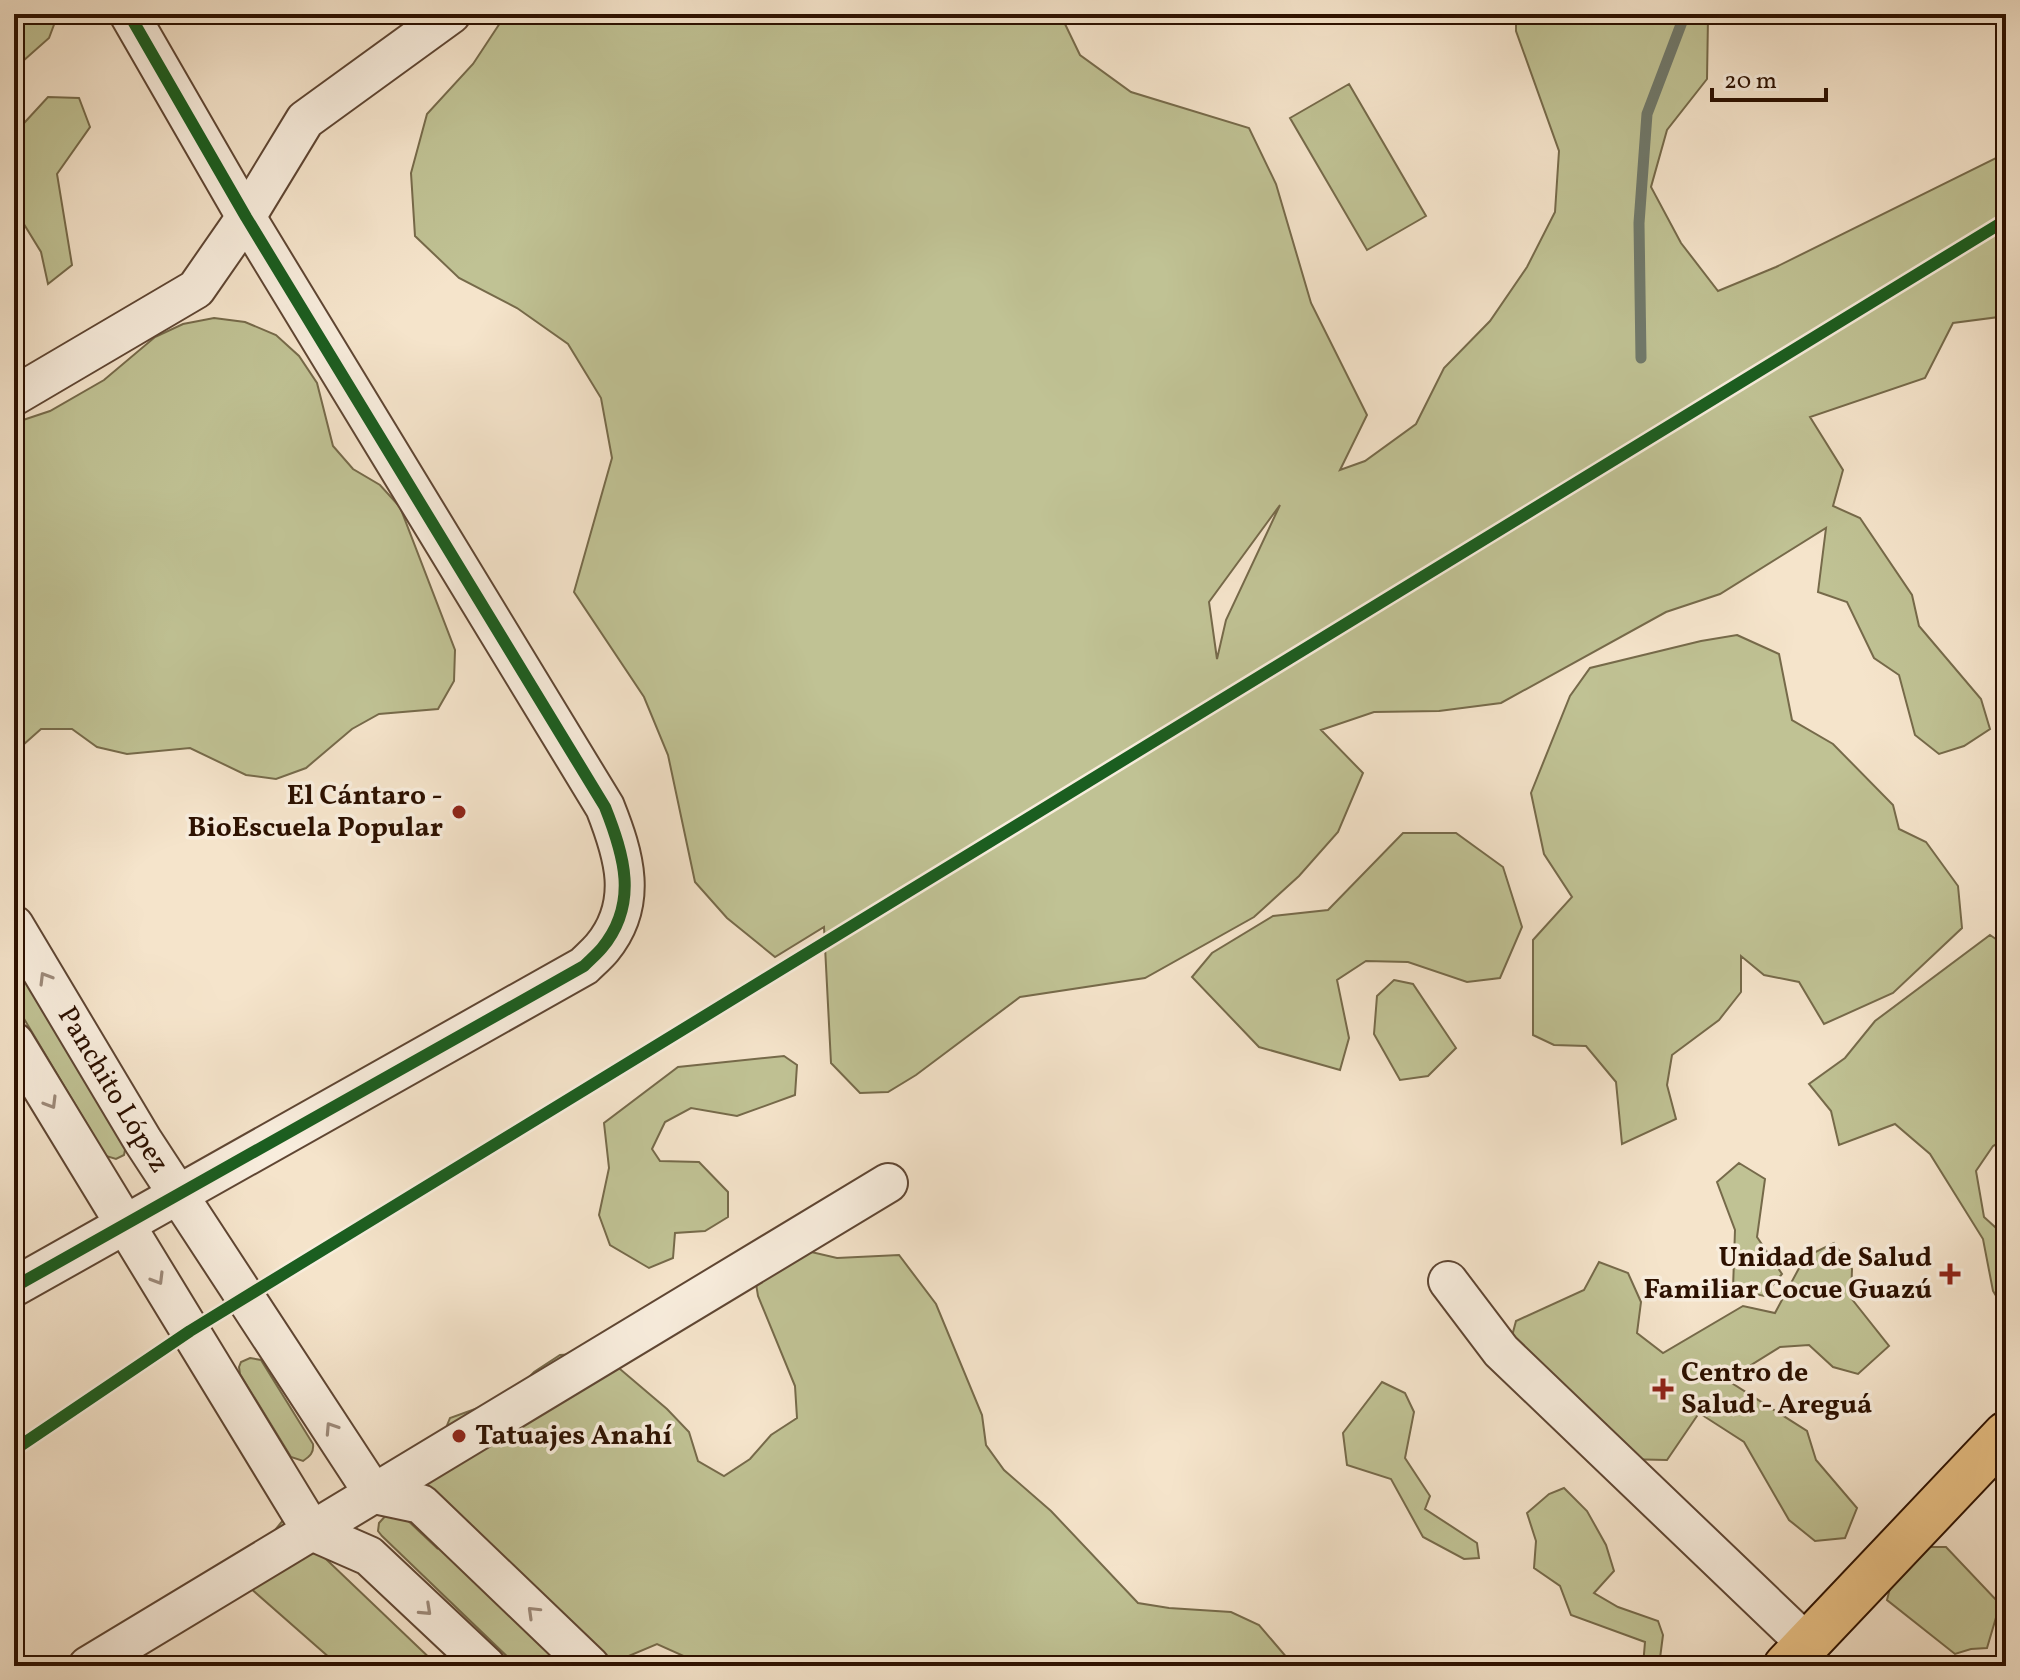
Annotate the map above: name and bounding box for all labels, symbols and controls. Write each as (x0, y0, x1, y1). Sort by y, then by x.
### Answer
scale bar (1712, 52, 1826, 102)
text: 20 m (1724, 65, 1777, 99)
place label: El Cántaro - BioEscuela Popular (188, 777, 443, 848)
marker: El Cántaro - BioEscuela Popular (450, 803, 468, 821)
one-way arrow (40, 972, 55, 987)
street label: Panchito López (48, 999, 178, 1180)
one-way arrow (41, 1094, 57, 1109)
place label: Unidad de Salud Familiar Cocue Guazú (1643, 1239, 1932, 1310)
marker: Unidad de Salud Familiar Cocue Guazú (1939, 1263, 1961, 1285)
one-way arrow (148, 1270, 163, 1285)
place label: Centro de Salud - Areguá (1681, 1354, 1872, 1425)
marker: Centro de Salud - Areguá (1652, 1378, 1674, 1400)
place label: Tatuajes Anahí (475, 1417, 672, 1456)
one-way arrow (326, 1423, 341, 1437)
marker: Tatuajes Anahí (450, 1427, 468, 1445)
one-way arrow (417, 1600, 431, 1615)
one-way arrow (528, 1607, 542, 1621)

